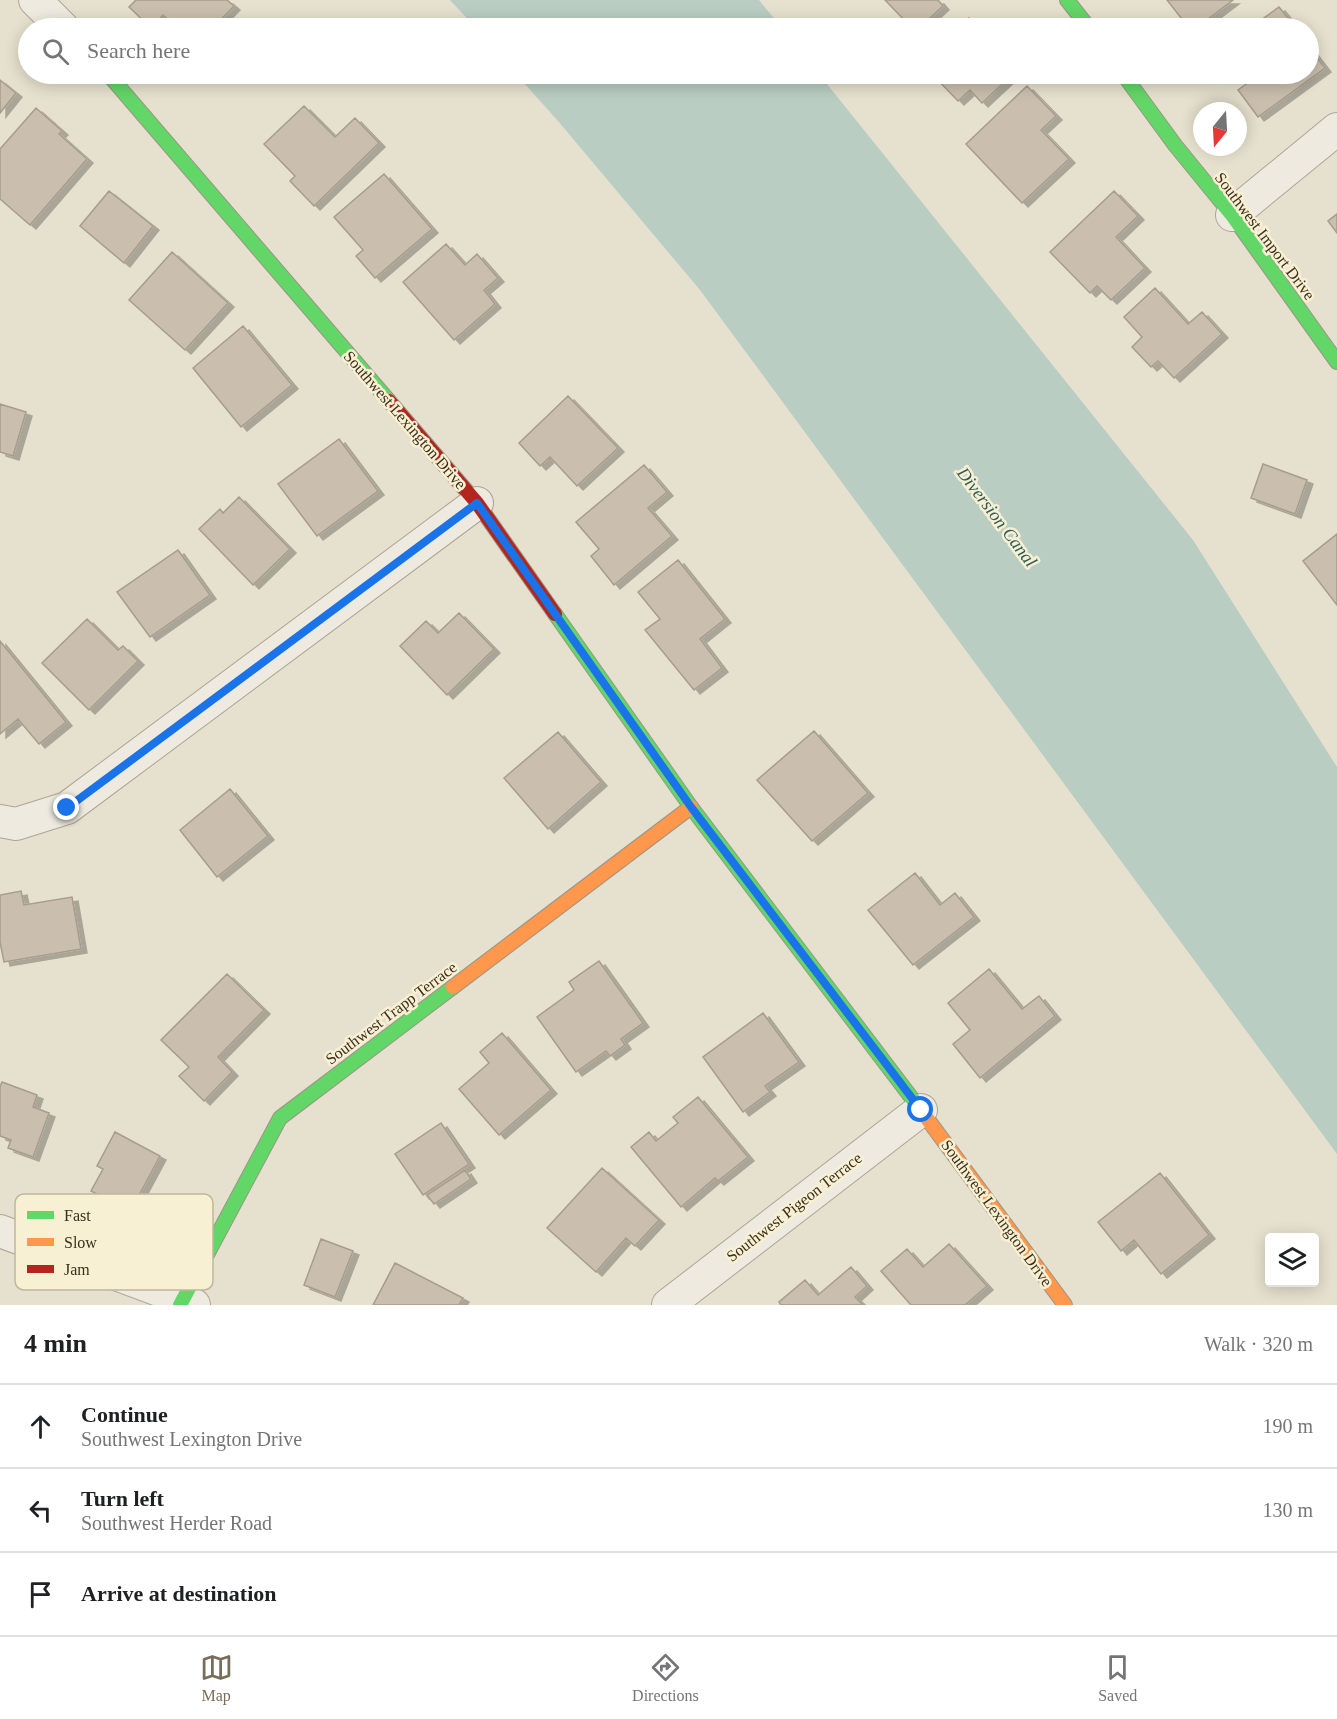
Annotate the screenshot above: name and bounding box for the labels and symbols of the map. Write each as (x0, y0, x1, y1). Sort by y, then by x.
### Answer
north arrow (1193, 102, 1247, 156)
street label: Southwest Import Drive (1211, 169, 1318, 303)
street label: Southwest Lexington Drive (340, 348, 469, 493)
water label: Diversion Canal (952, 462, 1041, 571)
route end (53, 794, 79, 820)
street label: Southwest Trapp Terrace (322, 958, 460, 1069)
route start (907, 1096, 933, 1122)
street label: Southwest Lexington Drive (937, 1136, 1056, 1290)
street label: Southwest Pigeon Terrace (723, 1149, 865, 1266)
legend (15, 1194, 213, 1290)
text: Fast (64, 1207, 91, 1224)
text: Slow (64, 1234, 97, 1251)
text: Jam (64, 1261, 90, 1278)

